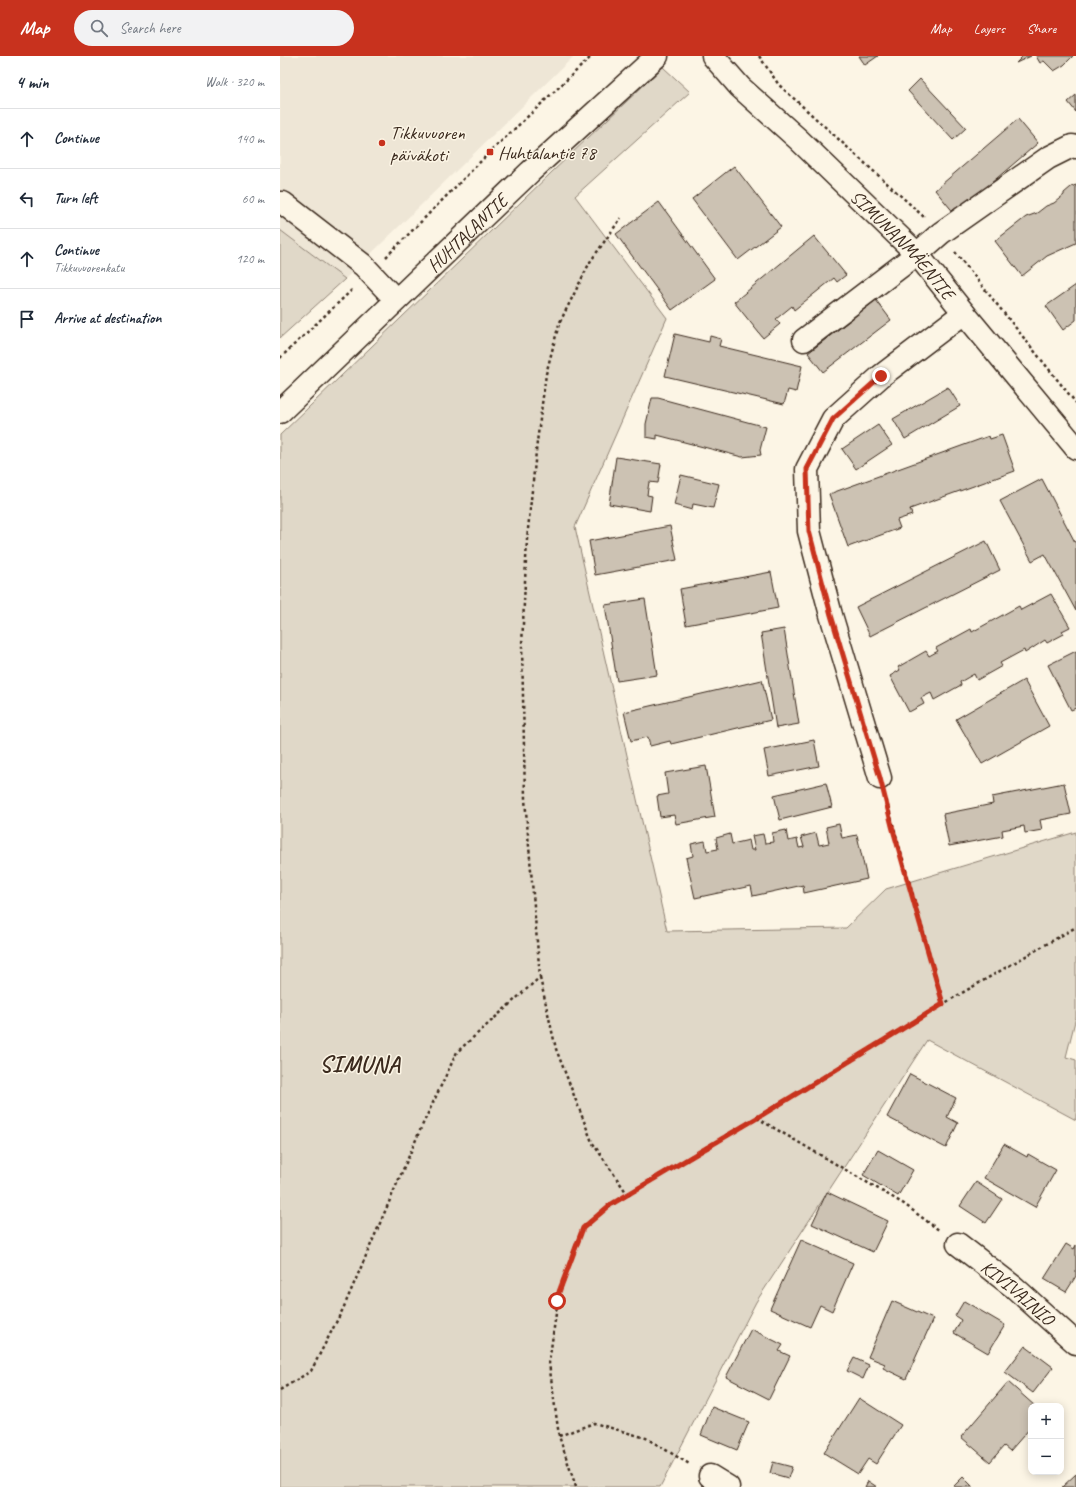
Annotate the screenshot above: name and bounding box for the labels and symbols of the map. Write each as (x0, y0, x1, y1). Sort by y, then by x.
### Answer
place label: Tikkuvuoren päiväkoti (390, 121, 465, 167)
marker: Tikkuvuoren päiväkoti (377, 138, 387, 148)
place label: Huhtalantie 78 (498, 141, 598, 165)
marker: Huhtalantie 78 (485, 147, 495, 157)
street label: SIMUNANMÄENTIE (845, 185, 961, 307)
street label: HUHTALANTIE (422, 187, 515, 278)
route end (872, 367, 890, 385)
district label: SIMUNA (319, 1050, 402, 1079)
street label: KIVIVAINIO (976, 1255, 1061, 1332)
route start (548, 1292, 566, 1310)

